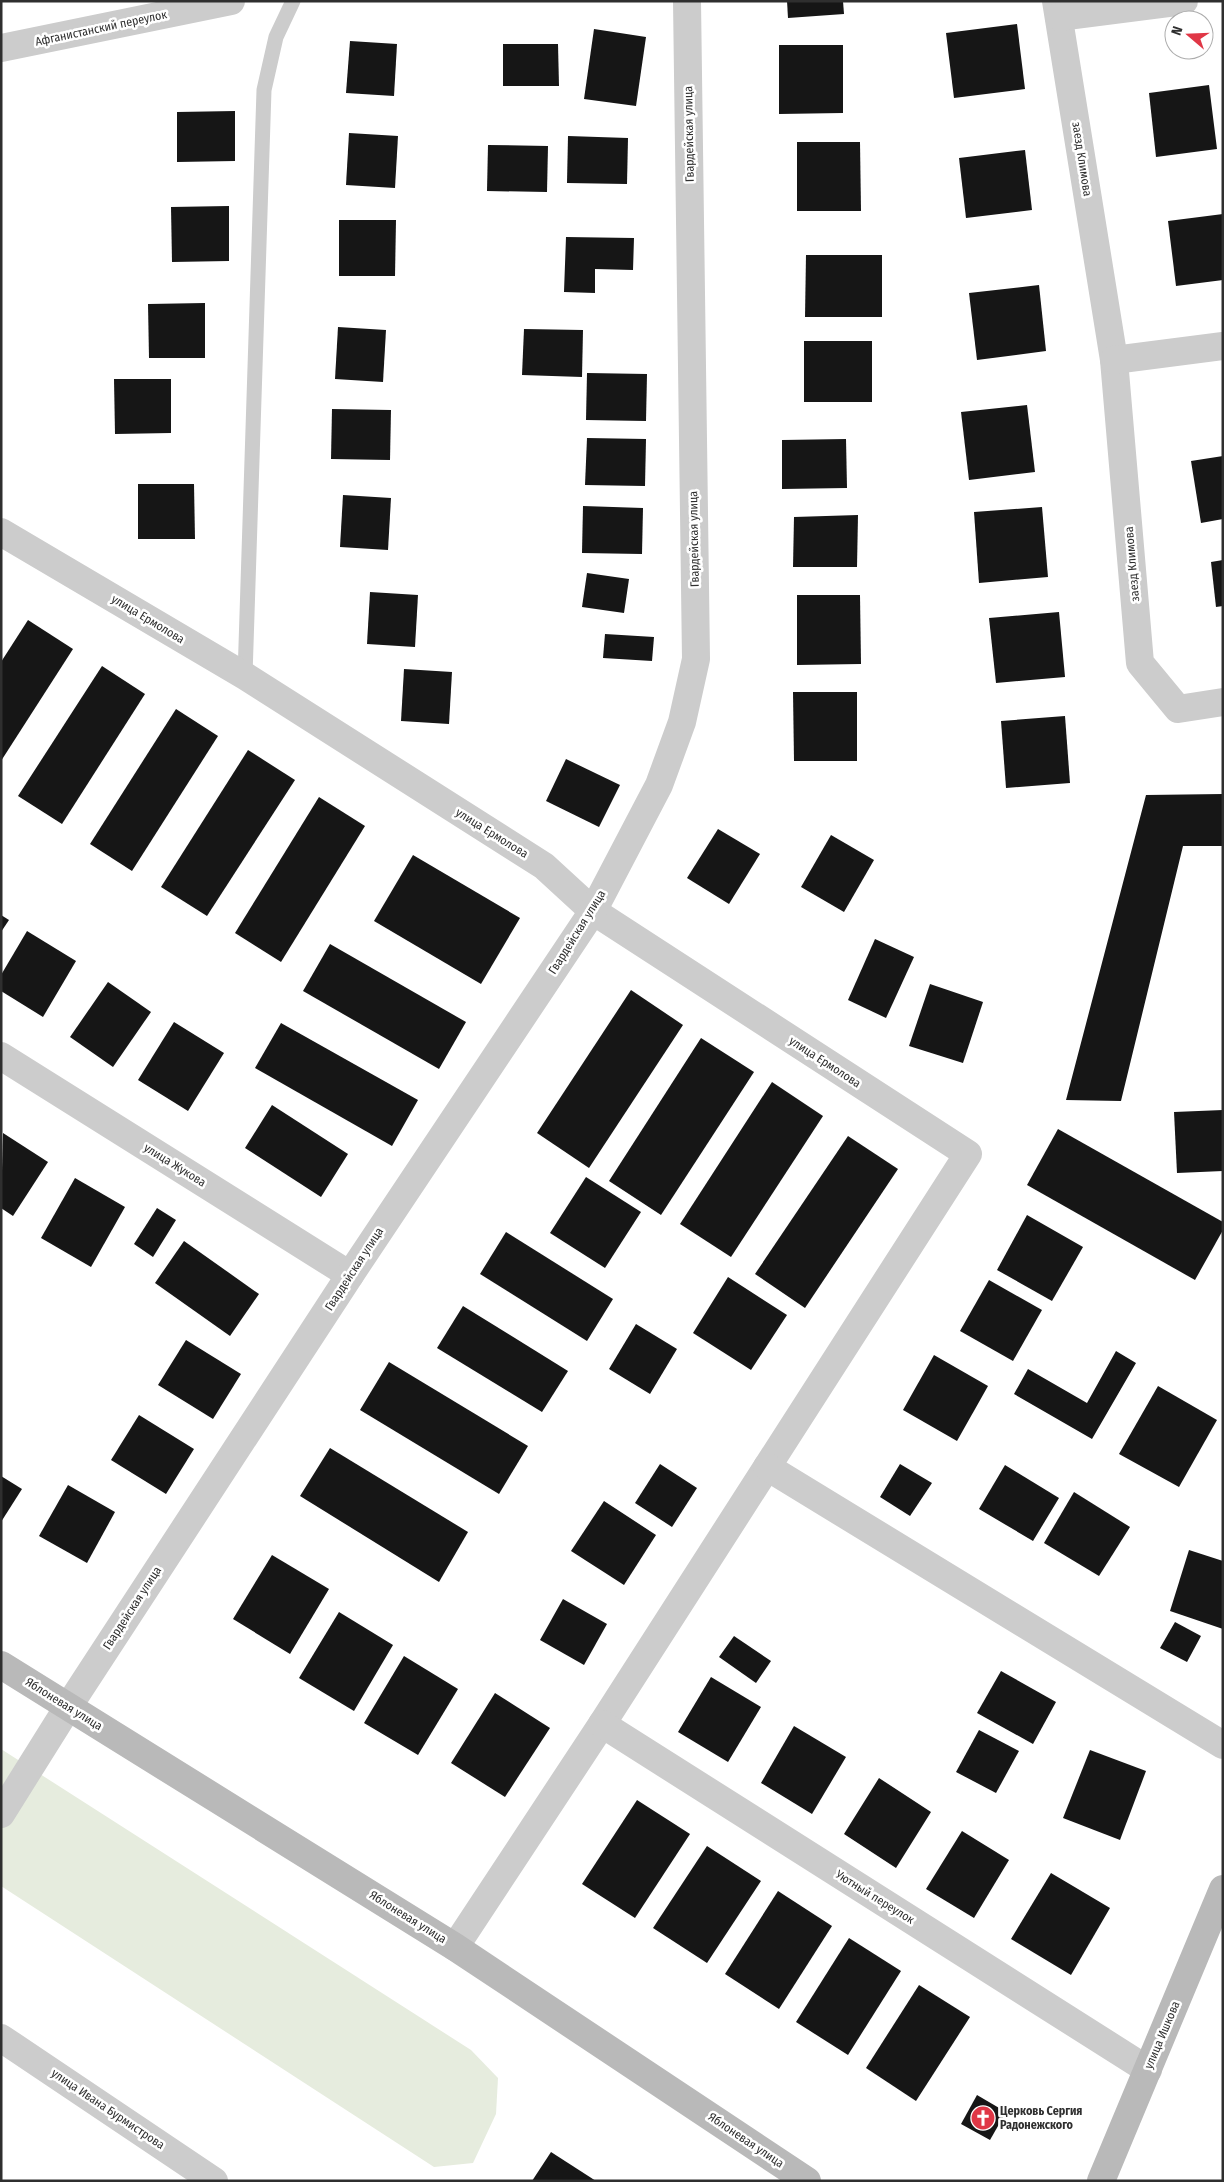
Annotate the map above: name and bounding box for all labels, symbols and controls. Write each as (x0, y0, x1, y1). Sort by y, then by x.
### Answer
street label: Афганистанский переулок (34, 7, 168, 49)
north arrow (1164, 10, 1214, 60)
text: N (1168, 24, 1187, 38)
street label: Гвардейская улица (681, 86, 697, 182)
street label: заезд Климова (1069, 121, 1095, 197)
street label: Гвардейская улица (686, 491, 702, 587)
street label: заезд Климова (1122, 526, 1142, 602)
street label: улица Ермолова (109, 592, 187, 646)
street label: улица Ермолова (453, 805, 531, 861)
street label: Гвардейская улица (546, 887, 609, 977)
street label: улица Ермолова (787, 1034, 864, 1090)
street label: улица Жукова (141, 1140, 209, 1190)
street label: Гвардейская улица (322, 1225, 386, 1313)
street label: Гвардейская улица (100, 1564, 164, 1652)
street label: Яблоневая улица (23, 1675, 105, 1733)
street label: Уютный переулок (832, 1867, 917, 1927)
street label: Яблоневая улица (367, 1888, 449, 1946)
street label: улица Ишкова (1141, 1999, 1183, 2071)
street label: улица Ивана Бурмистрова (49, 2066, 167, 2152)
place label: Церковь Сергия Радонежского (1000, 2104, 1082, 2132)
church icon: Церковь Сергия Радонежского (970, 2105, 996, 2131)
street label: Яблоневая улица (706, 2110, 787, 2171)

